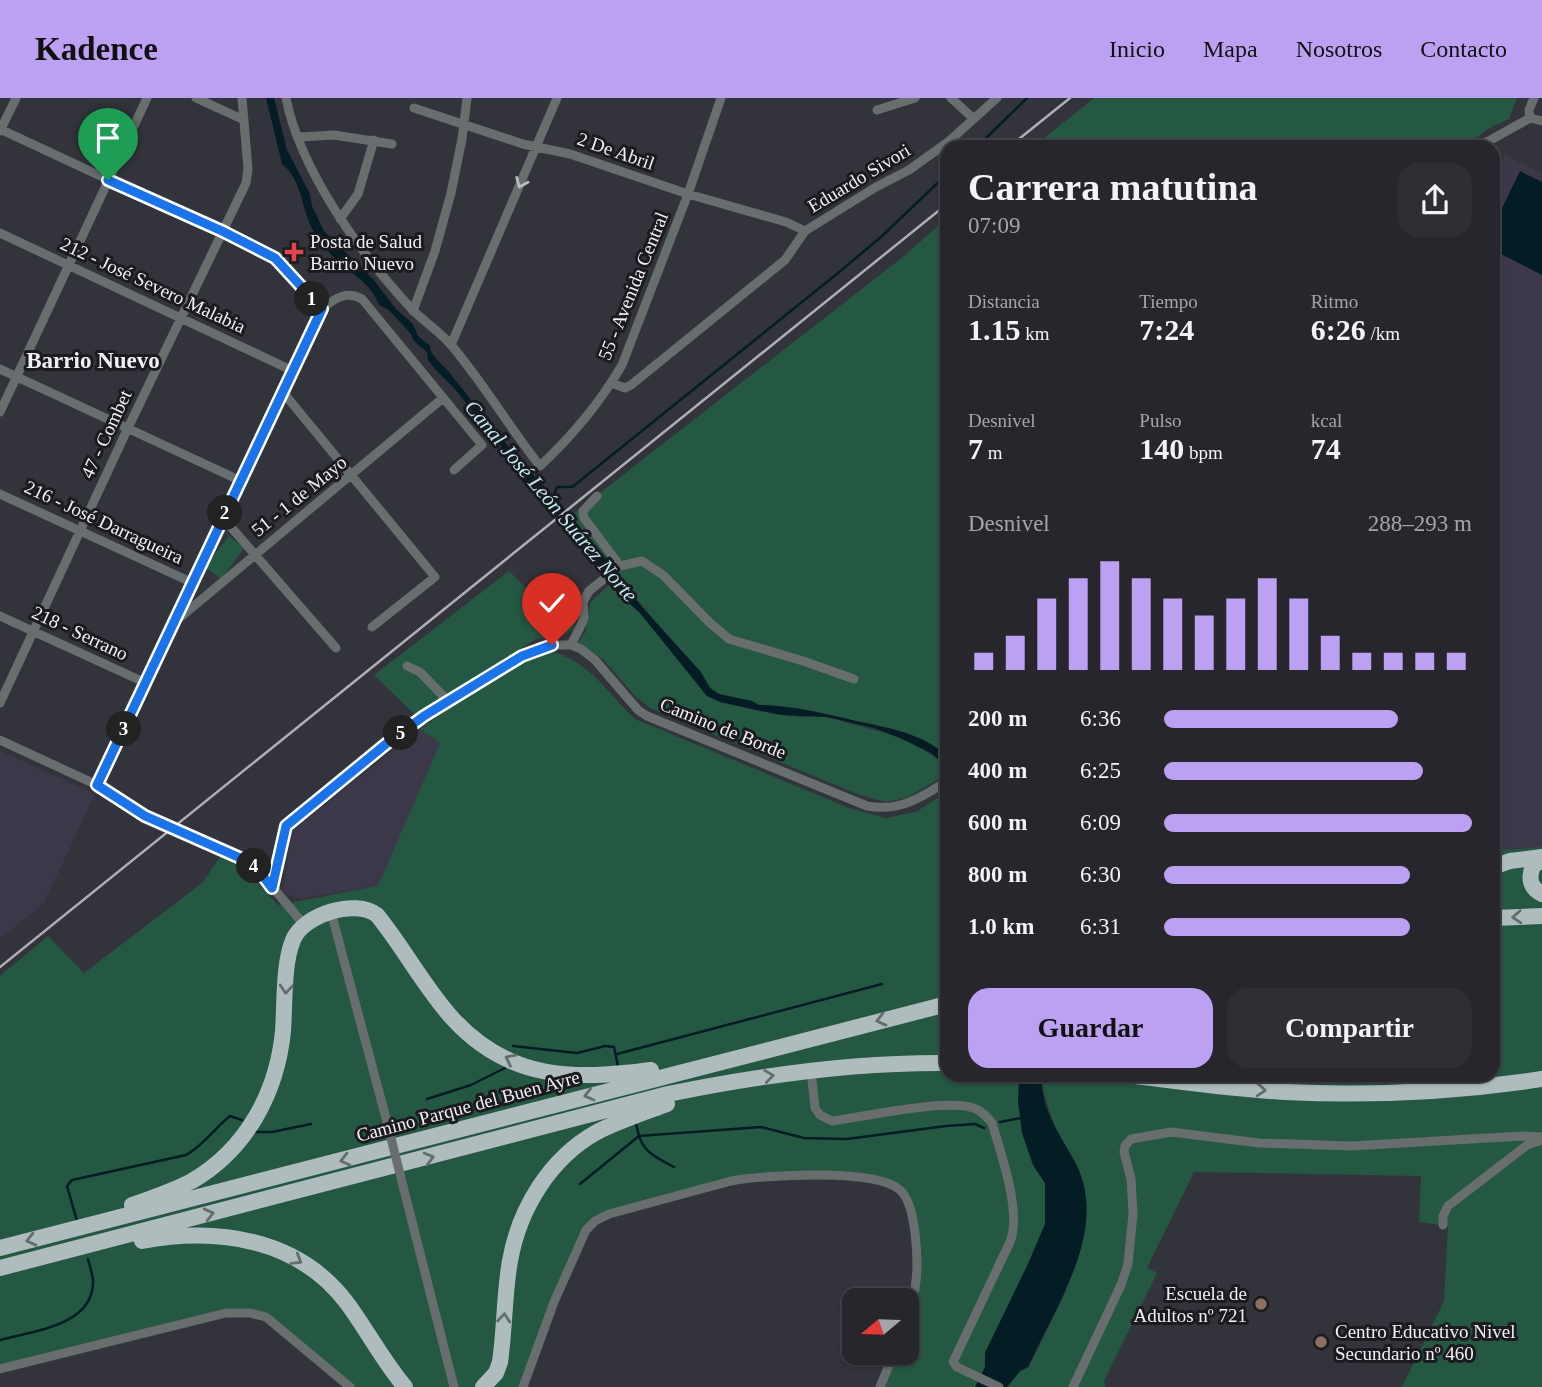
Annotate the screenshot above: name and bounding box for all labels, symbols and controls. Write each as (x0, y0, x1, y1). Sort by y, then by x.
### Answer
text: Kadence (35, 31, 158, 67)
text: Inicio (1109, 36, 1165, 62)
text: Mapa (1203, 36, 1258, 62)
text: Nosotros (1296, 36, 1382, 62)
text: Contacto (1420, 36, 1507, 62)
pin (78, 108, 138, 180)
icon: arrive (89, 119, 127, 157)
street label: 2 De Abril (575, 128, 657, 174)
street label: Eduardo Sivori (804, 139, 914, 217)
button: share (1398, 163, 1472, 237)
text: Carrera matutina (968, 166, 1258, 208)
one-way arrow (515, 177, 529, 189)
street label: 55 - Avenida Central (594, 209, 672, 363)
text: 07:09 (968, 213, 1020, 238)
place label: Posta de Salud Barrio Nuevo (310, 231, 422, 274)
street label: 212 - José Severo Malabia (57, 233, 249, 337)
marker: Posta de Salud Barrio Nuevo (284, 242, 304, 262)
pin: 1 (294, 282, 330, 316)
text: 1 (307, 288, 316, 309)
text: Distancia (968, 291, 1040, 312)
text: Tiempo (1139, 291, 1198, 312)
text: Ritmo (1311, 291, 1358, 312)
text: 1.15 (968, 313, 1021, 346)
text: 7:24 (1139, 313, 1194, 346)
text: 6:26 (1311, 313, 1366, 346)
text: km (1021, 323, 1050, 344)
text: /km (1366, 323, 1400, 344)
district label: Barrio Nuevo (26, 348, 160, 373)
street label: 47 - Combet (76, 386, 136, 481)
water label: Canal José León Suárez Norte (460, 395, 642, 607)
text: Desnivel (968, 410, 1036, 431)
text: Pulso (1139, 410, 1182, 431)
text: kcal (1311, 410, 1342, 431)
text: 7 (968, 432, 983, 465)
text: 140 (1139, 432, 1184, 465)
text: 74 (1311, 432, 1341, 465)
text: m (983, 442, 1003, 463)
text: bpm (1184, 442, 1223, 463)
street label: 51 - 1 de Mayo (247, 451, 351, 541)
street label: 216 - José Darragueira (21, 476, 187, 568)
pin: 2 (208, 496, 243, 530)
text: 2 (220, 502, 229, 523)
text: Desnivel (968, 511, 1050, 536)
text: 288–293 m (1368, 511, 1472, 536)
pin (522, 573, 582, 645)
icon: check (533, 584, 571, 622)
street label: 218 - Serrano (29, 602, 131, 664)
street label: Camino de Borde (657, 693, 789, 763)
text: 200 m (968, 706, 1027, 731)
text: 6:36 (1080, 706, 1121, 731)
pin: 3 (106, 712, 142, 746)
pin: 5 (384, 716, 418, 750)
text: 3 (119, 718, 128, 739)
text: 5 (396, 722, 405, 743)
text: 400 m (968, 758, 1027, 783)
text: 6:25 (1080, 758, 1121, 783)
text: 600 m (968, 810, 1027, 835)
text: 6:09 (1080, 810, 1121, 835)
pin: 4 (236, 848, 272, 884)
text: 4 (249, 855, 258, 876)
text: 800 m (968, 862, 1027, 887)
text: 6:30 (1080, 862, 1121, 887)
one-way arrow (1512, 909, 1523, 924)
text: 1.0 km (968, 914, 1034, 939)
text: 6:31 (1080, 914, 1121, 939)
one-way arrow (279, 984, 294, 995)
button: Guardar (968, 988, 1213, 1068)
button: Compartir (1227, 988, 1472, 1068)
one-way arrow (875, 1012, 887, 1026)
one-way arrow (505, 1053, 517, 1067)
street label: Camino Parque del Buen Ayre (354, 1066, 582, 1146)
one-way arrow (763, 1069, 775, 1084)
one-way arrow (1256, 1082, 1267, 1097)
one-way arrow (583, 1087, 595, 1101)
one-way arrow (340, 1152, 352, 1166)
one-way arrow (423, 1152, 435, 1166)
one-way arrow (202, 1208, 214, 1222)
one-way arrow (25, 1232, 37, 1246)
one-way arrow (290, 1252, 303, 1265)
place label: Escuela de Adultos nº 721 (1133, 1283, 1247, 1326)
north arrow (842, 1288, 919, 1365)
map controls (842, 1288, 919, 1365)
marker: Escuela de Adultos nº 721 (1253, 1296, 1269, 1312)
one-way arrow (496, 1312, 511, 1323)
place label: Centro Educativo Nivel Secundario nº 460 (1335, 1321, 1515, 1364)
marker: Centro Educativo Nivel Secundario nº 460 (1313, 1334, 1329, 1350)

